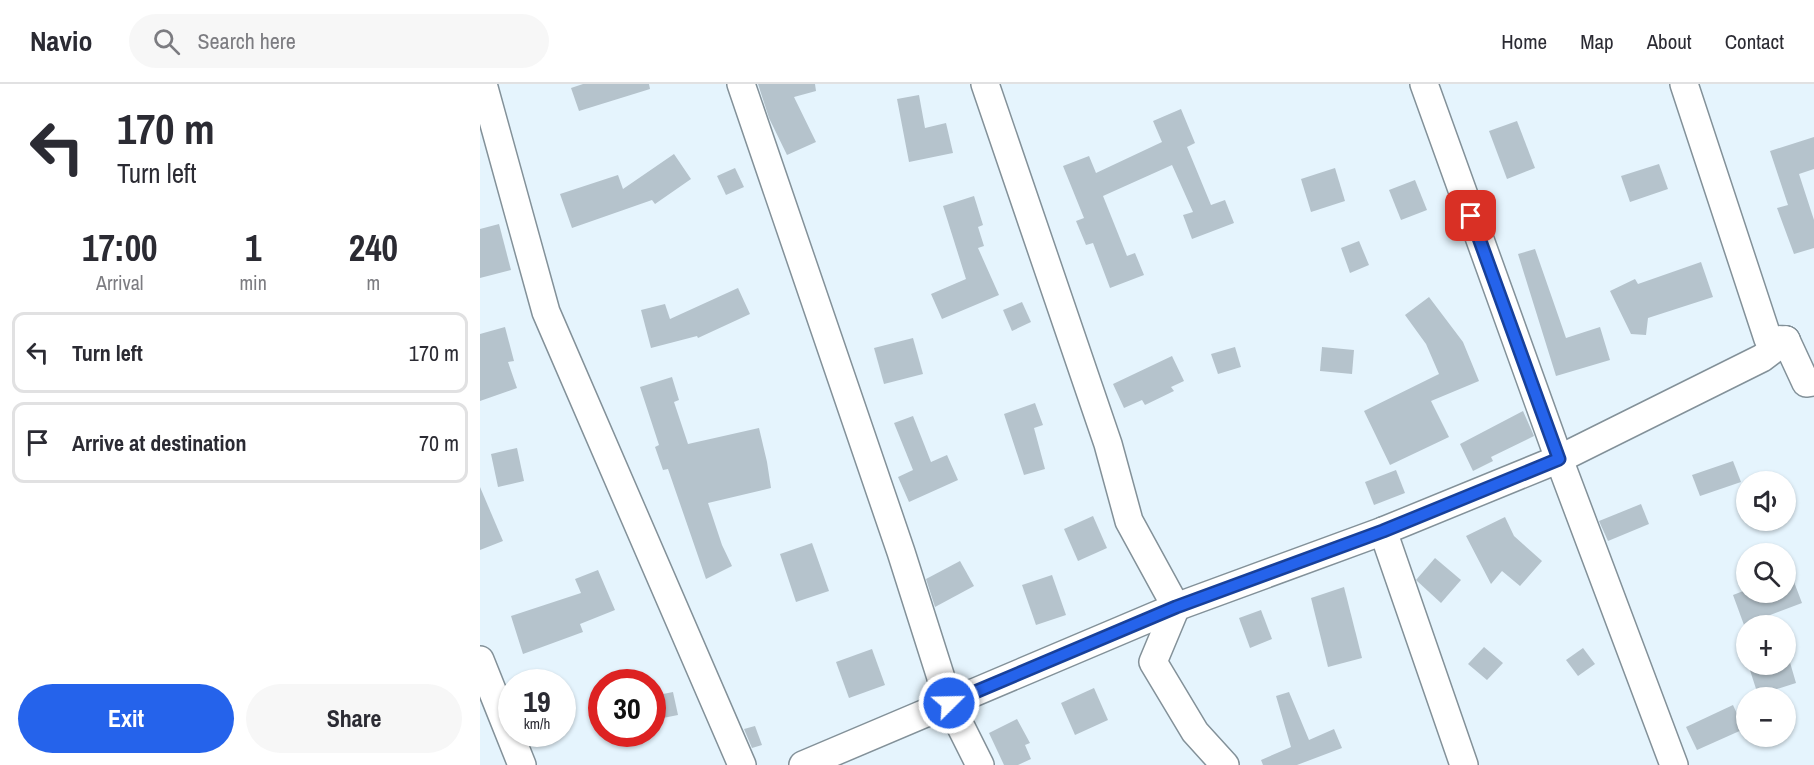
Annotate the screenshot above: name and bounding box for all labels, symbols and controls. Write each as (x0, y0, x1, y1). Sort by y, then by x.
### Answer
search box (129, 14, 549, 68)
text: Navio (30, 22, 93, 60)
icon: search (150, 25, 183, 58)
text: Search here (198, 26, 296, 56)
text: Home (1501, 27, 1547, 56)
text: Map (1580, 27, 1614, 56)
text: About (1647, 27, 1692, 56)
text: Contact (1725, 27, 1784, 56)
text: 170 m (117, 101, 215, 157)
icon: left (18, 108, 96, 186)
text: Turn left (117, 155, 196, 191)
pin (1445, 190, 1496, 241)
icon: arrive (1454, 199, 1487, 232)
text: 17:00 (82, 224, 157, 272)
text: 1 (245, 224, 261, 272)
text: 240 (349, 224, 398, 272)
text: Arrival (96, 269, 143, 296)
text: min (239, 269, 267, 296)
text: m (367, 269, 380, 296)
icon: left (21, 336, 54, 369)
text: Turn left (72, 338, 143, 368)
text: 170 m (409, 338, 459, 368)
icon: arrive (21, 426, 54, 459)
text: Arrive at destination (72, 428, 246, 458)
text: 70 m (419, 428, 459, 458)
map controls (1736, 471, 1796, 747)
button: sound (1736, 471, 1796, 531)
button: search (1736, 543, 1796, 603)
button: + (1736, 615, 1796, 675)
speed limit sign: 30 (588, 669, 666, 747)
position arrow (917, 671, 981, 735)
text: 19 (523, 681, 551, 721)
button: Exit (18, 684, 234, 753)
button: Share (246, 684, 462, 753)
button: − (1736, 687, 1796, 747)
text: km/h (524, 713, 550, 734)

